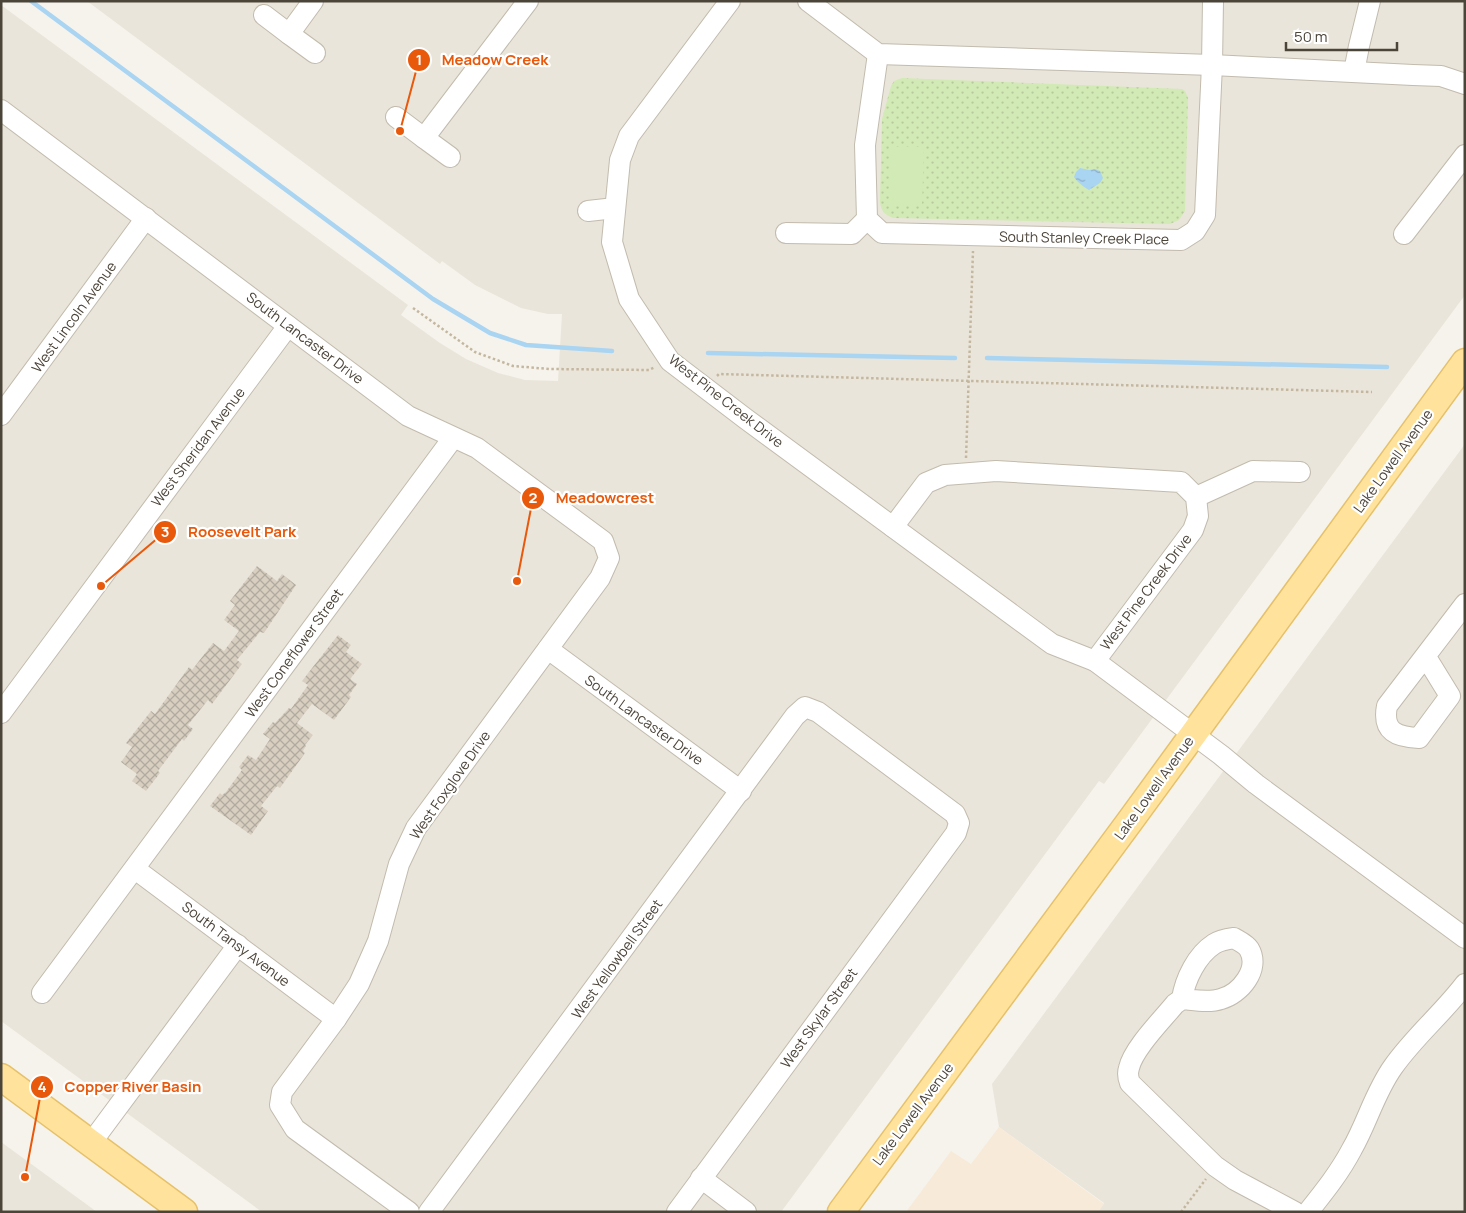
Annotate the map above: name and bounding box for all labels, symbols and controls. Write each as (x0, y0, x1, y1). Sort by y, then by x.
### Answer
scale bar (1286, 20, 1397, 52)
text: 50 m (1294, 26, 1328, 47)
callout: Meadow Creek (406, 45, 558, 75)
text: 1 (416, 49, 422, 70)
text: Meadow Creek (442, 49, 549, 70)
street label: South Stanley Creek Place (999, 227, 1169, 248)
street label: West Lincoln Avenue (27, 257, 120, 376)
street label: South Lancaster Drive (243, 287, 368, 388)
street label: West Pine Creek Drive (665, 350, 788, 451)
street label: West Sheridan Avenue (146, 383, 249, 510)
street label: Lake Lowell Avenue (1349, 405, 1437, 516)
callout: Meadowcrest (521, 483, 664, 513)
text: 2 (529, 487, 538, 508)
text: Meadowcrest (556, 487, 654, 508)
callout: Roosevelt Park (153, 517, 306, 547)
text: 3 (161, 521, 169, 542)
text: Roosevelt Park (188, 521, 297, 542)
street label: West Pine Creek Drive (1096, 530, 1196, 654)
street label: West Coneflower Street (240, 584, 347, 721)
street label: South Lancaster Drive (581, 670, 707, 769)
street label: West Foxglove Drive (405, 727, 494, 843)
street label: Lake Lowell Avenue (1110, 732, 1198, 843)
street label: West Yellowbell Street (567, 895, 667, 1022)
street label: South Tansy Avenue (178, 897, 294, 990)
street label: West Skylar Street (776, 964, 862, 1071)
street label: Lake Lowell Avenue (868, 1059, 957, 1169)
callout: Copper River Basin (30, 1072, 211, 1102)
text: 4 (37, 1076, 47, 1097)
text: Copper River Basin (65, 1076, 201, 1097)

